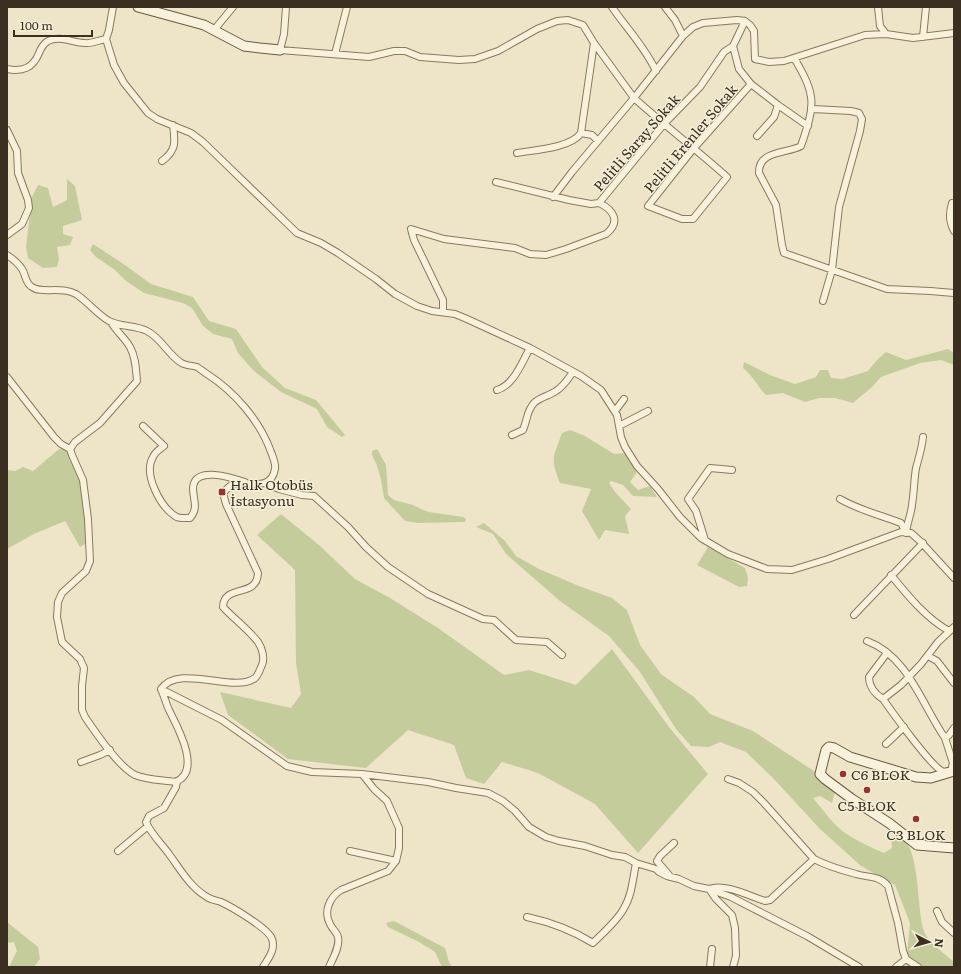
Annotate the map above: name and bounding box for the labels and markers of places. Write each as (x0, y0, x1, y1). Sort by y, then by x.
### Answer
place label: Halk Otobüs İstasyonu (230, 474, 313, 510)
marker: Halk Otobüs İstasyonu (217, 487, 227, 497)
place label: C6 BLOK (851, 764, 911, 784)
marker: C6 BLOK (838, 769, 848, 779)
marker: C5 BLOK (862, 785, 872, 795)
place label: C5 BLOK (838, 795, 897, 815)
marker: C3 BLOK (911, 814, 921, 824)
place label: C3 BLOK (886, 824, 946, 844)

